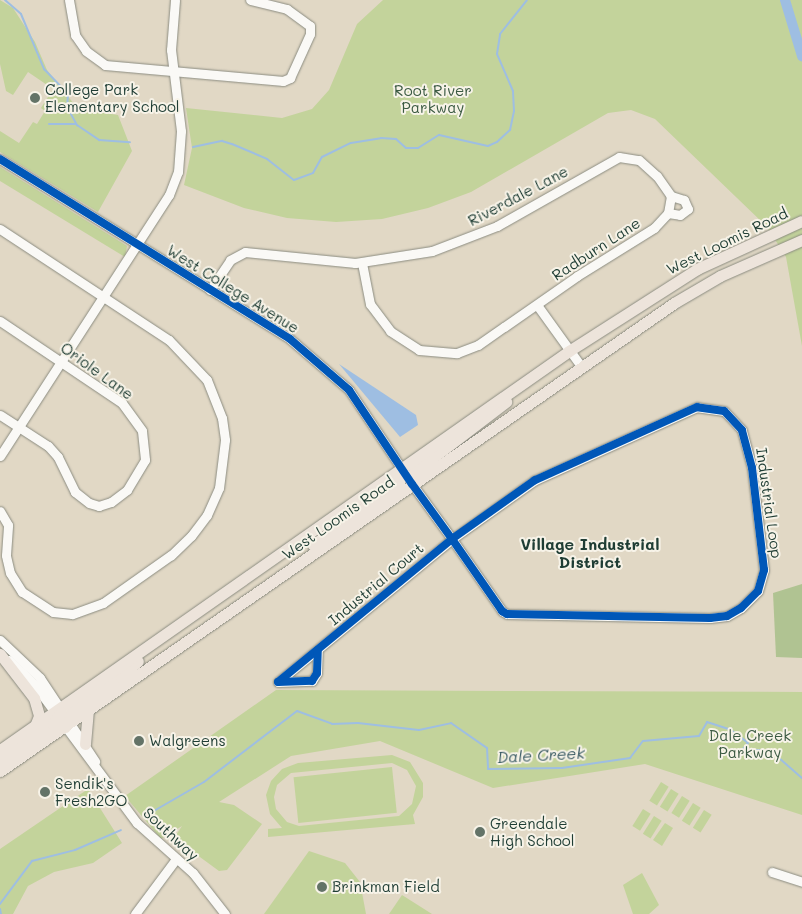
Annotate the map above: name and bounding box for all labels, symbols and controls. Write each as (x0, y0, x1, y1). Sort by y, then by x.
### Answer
place label: College Park Elementary School (45, 80, 180, 115)
park label: Root River Parkway (394, 81, 472, 116)
marker: College Park Elementary School (29, 92, 41, 104)
street label: Riverdale Lane (465, 162, 571, 230)
street label: West Loomis Road (663, 204, 791, 278)
street label: Radburn Lane (548, 214, 644, 284)
street label: West College Avenue (164, 241, 302, 337)
street label: Oriole Lane (57, 339, 137, 403)
street label: Industrial Loop (752, 447, 786, 559)
street label: West Loomis Road (278, 473, 398, 563)
district label: Village Industrial District (521, 534, 659, 572)
street label: Industrial Court (325, 539, 427, 629)
park label: Dale Creek Parkway (709, 726, 791, 761)
place label: Walgreens (149, 732, 226, 750)
marker: Walgreens (133, 735, 145, 747)
water label: Dale Creek (497, 743, 585, 767)
place label: Sendik's Fresh2GO (55, 774, 127, 809)
marker: Sendik's Fresh2GO (39, 786, 51, 798)
street label: Southway (139, 804, 203, 864)
place label: Greendale High School (490, 814, 575, 849)
marker: Greendale High School (474, 826, 486, 838)
place label: Brinkman Field (332, 878, 440, 896)
marker: Brinkman Field (316, 881, 328, 893)

